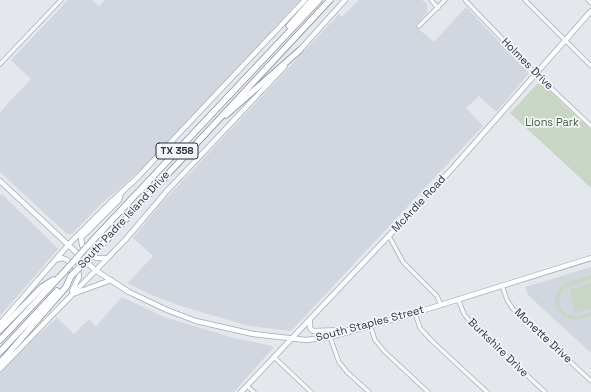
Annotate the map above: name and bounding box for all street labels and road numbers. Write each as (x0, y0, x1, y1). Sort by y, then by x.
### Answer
street label: Holmes Drive (498, 35, 556, 93)
road number: TX 358 (156, 143, 198, 159)
street label: South Padre Island Drive (75, 169, 173, 271)
street label: McArdle Road (389, 173, 449, 235)
street label: South Staples Street (314, 303, 426, 345)
street label: Monette Drive (511, 306, 575, 366)
street label: Burkshire Drive (465, 316, 531, 380)

